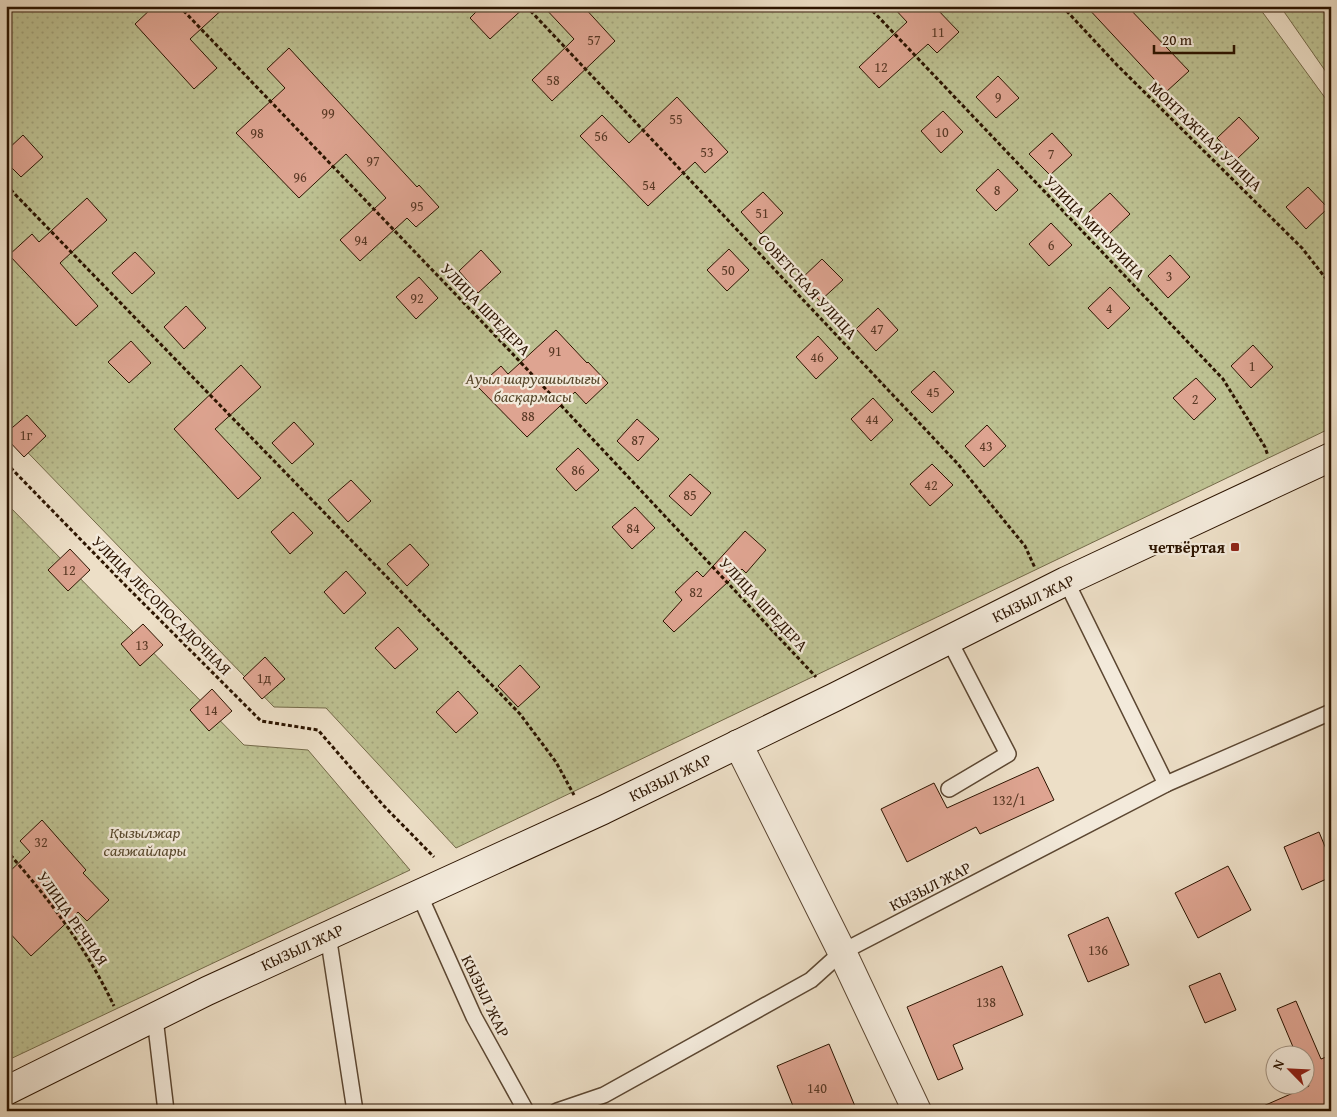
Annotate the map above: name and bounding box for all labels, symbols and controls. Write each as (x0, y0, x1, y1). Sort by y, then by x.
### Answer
house number: 11 (931, 22, 945, 42)
scale bar (1154, 22, 1234, 54)
text: 20 m (1162, 29, 1193, 50)
house number: 57 (587, 30, 601, 50)
house number: 12 (874, 57, 888, 77)
house number: 58 (546, 70, 560, 90)
street label: МОНТАЖНАЯ УЛИЦА (1144, 75, 1268, 197)
house number: 9 (995, 87, 1002, 107)
house number: 99 (321, 103, 335, 123)
house number: 55 (669, 109, 683, 129)
house number: 10 (935, 122, 949, 142)
house number: 98 (250, 123, 264, 143)
house number: 56 (594, 126, 608, 146)
house number: 53 (700, 142, 714, 162)
house number: 7 (1048, 144, 1055, 164)
house number: 97 (366, 151, 380, 171)
house number: 96 (293, 167, 307, 187)
street label: УЛИЦА МИЧУРИНА (1039, 169, 1151, 285)
house number: 54 (642, 175, 656, 195)
house number: 8 (994, 180, 1001, 200)
house number: 95 (410, 196, 424, 216)
house number: 51 (755, 203, 769, 223)
street label: СОВЕТСКАЯ УЛИЦА (753, 228, 863, 344)
house number: 94 (354, 230, 368, 250)
house number: 6 (1048, 235, 1055, 255)
street label: УЛИЦА ШРЕДЕРА (435, 257, 537, 361)
house number: 50 (721, 260, 735, 280)
house number: 3 (1166, 266, 1172, 286)
house number: 92 (410, 288, 424, 308)
house number: 4 (1106, 298, 1113, 318)
house number: 47 (870, 319, 884, 339)
house number: 91 (548, 341, 562, 361)
house number: 46 (810, 347, 824, 367)
house number: 1 (1249, 356, 1255, 376)
park label: Ауыл шаруашылығы басқармасы (465, 366, 601, 408)
house number: 45 (926, 382, 940, 402)
house number: 2 (1192, 389, 1198, 409)
house number: 88 (521, 406, 535, 426)
house number: 44 (865, 409, 879, 429)
house number: 1г (20, 425, 32, 445)
house number: 87 (631, 430, 645, 450)
house number: 43 (979, 436, 993, 456)
house number: 86 (571, 460, 585, 480)
house number: 42 (924, 475, 938, 495)
house number: 85 (683, 485, 697, 505)
house number: 84 (626, 518, 640, 538)
street label: УЛИЦА ЛЕСОПОСАДОЧНАЯ (87, 530, 238, 681)
place label: четвёртая (1148, 535, 1225, 559)
marker: четвёртая (1229, 541, 1241, 553)
street label: УЛИЦА ШРЕДЕРА (714, 552, 814, 657)
house number: 12 (62, 560, 76, 580)
street label: КЫЗЫЛ ЖАР (988, 568, 1078, 628)
house number: 82 (689, 582, 703, 602)
house number: 13 (135, 635, 149, 655)
house number: 1д (257, 668, 272, 688)
house number: 14 (204, 700, 218, 720)
street label: КЫЗЫЛ ЖАР (625, 747, 715, 807)
house number: 132/1 (992, 790, 1026, 810)
park label: Қызылжар саяжайлары (104, 820, 187, 862)
house number: 32 (34, 832, 48, 852)
street label: КЫЗЫЛ ЖАР (885, 855, 975, 917)
street label: УЛИЦА РЕЧНАЯ (32, 866, 115, 971)
street label: КЫЗЫЛ ЖАР (257, 917, 347, 977)
house number: 136 (1088, 940, 1108, 960)
street label: КЫЗЫЛ ЖАР (456, 951, 516, 1041)
house number: 138 (976, 992, 996, 1012)
north arrow (1264, 1044, 1314, 1094)
text: N (1267, 1056, 1289, 1073)
house number: 140 (807, 1078, 827, 1098)

